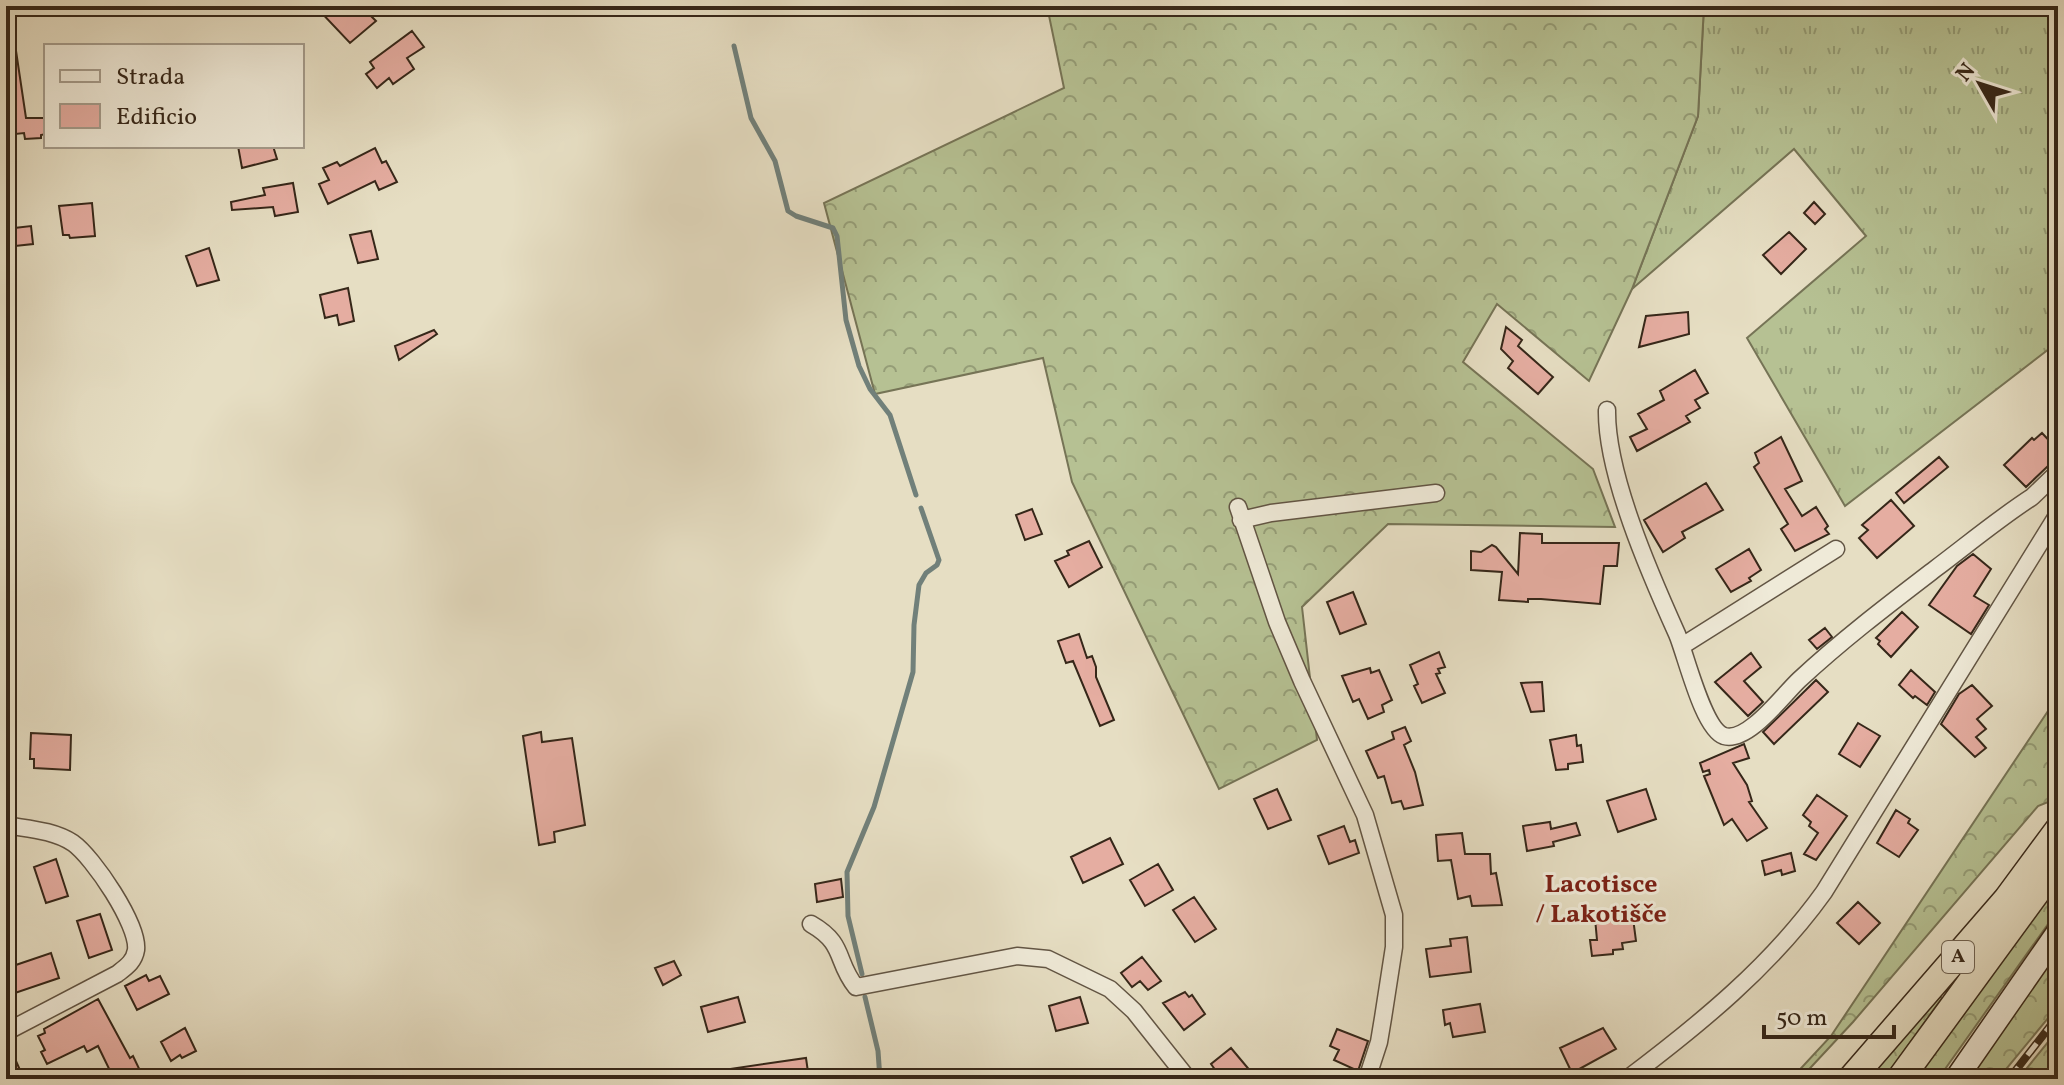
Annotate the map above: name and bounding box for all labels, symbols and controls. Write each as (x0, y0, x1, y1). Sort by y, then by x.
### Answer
legend (44, 44, 304, 148)
north arrow (1940, 44, 2020, 124)
text: N (1949, 57, 1983, 89)
text: Strada (116, 61, 185, 95)
text: Edificio (116, 101, 197, 135)
district label: Lacotisce / Lakotišče (1535, 867, 1667, 933)
road number: A (1942, 941, 1974, 973)
scale bar (1764, 989, 1894, 1039)
text: 50 m (1776, 1002, 1828, 1036)

